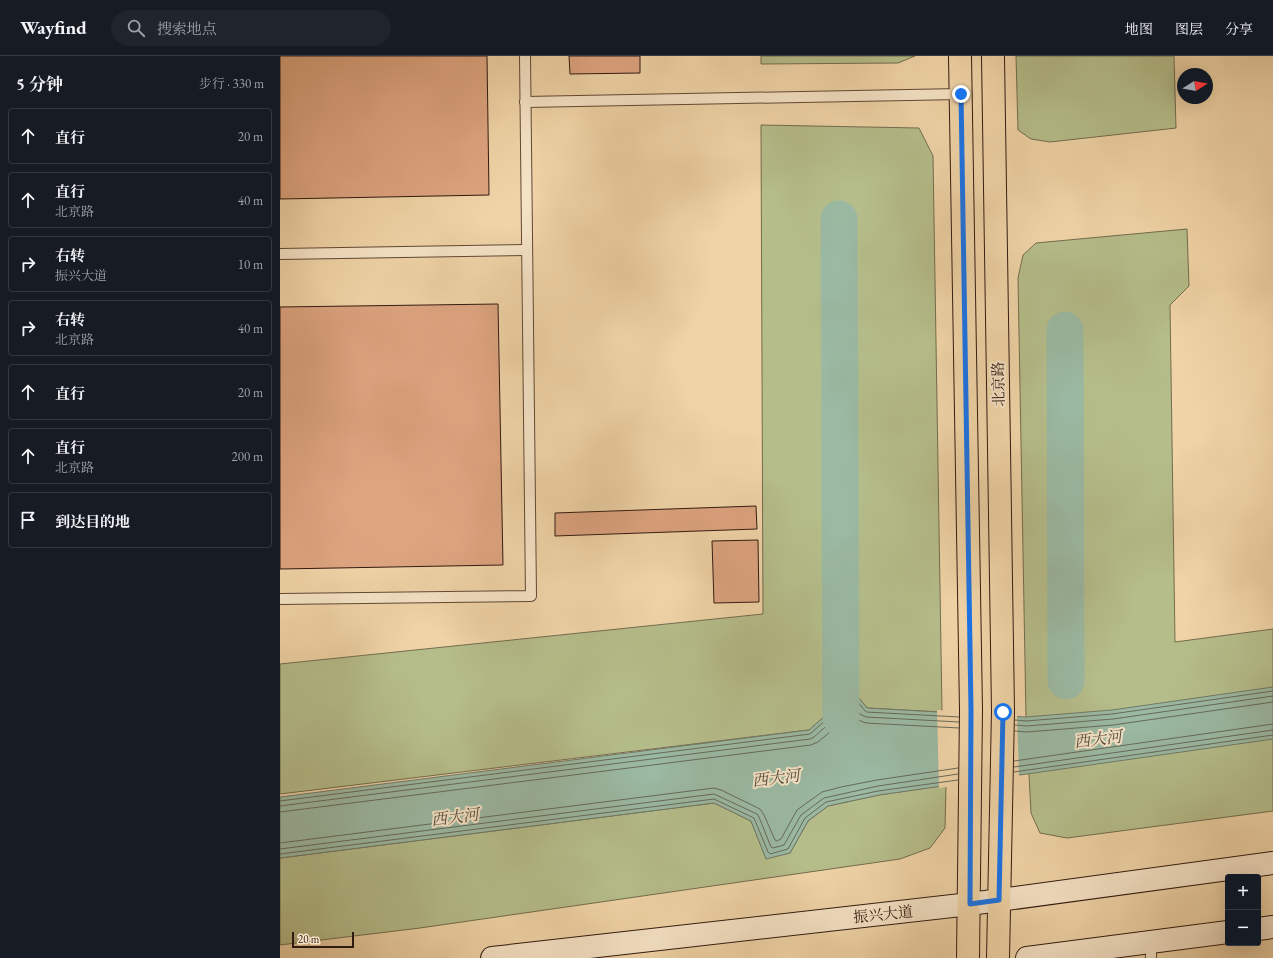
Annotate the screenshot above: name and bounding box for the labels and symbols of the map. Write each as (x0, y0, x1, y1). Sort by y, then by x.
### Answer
north arrow (1177, 68, 1213, 104)
route end (952, 85, 970, 103)
street label: 北京路 (988, 361, 1008, 407)
route start (994, 703, 1012, 721)
water label: 西大河 (1073, 725, 1126, 752)
water label: 西大河 (751, 764, 804, 791)
water label: 西大河 (430, 803, 483, 830)
street label: 振兴大道 (852, 901, 914, 927)
scale bar (292, 930, 354, 949)

